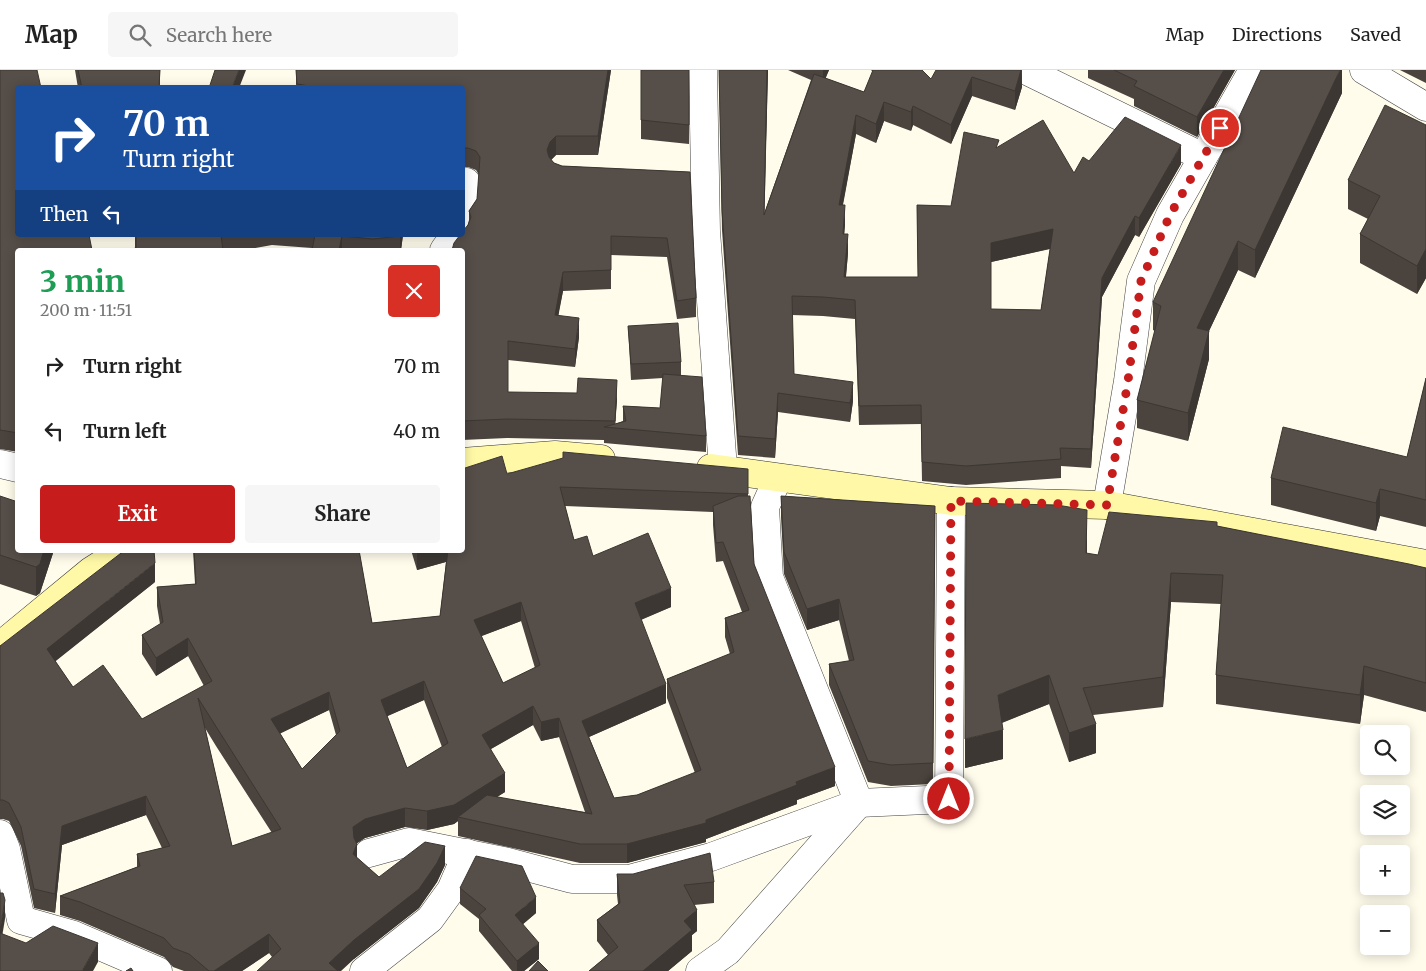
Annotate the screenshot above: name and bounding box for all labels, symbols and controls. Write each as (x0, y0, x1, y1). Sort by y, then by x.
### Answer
search box (108, 12, 458, 57)
text: Map (25, 19, 78, 50)
icon: search (126, 21, 154, 49)
text: Search here (166, 23, 272, 47)
text: Map (1166, 23, 1204, 46)
text: Directions (1232, 23, 1322, 46)
text: Saved (1350, 23, 1401, 46)
text: 70 m (123, 102, 210, 146)
icon: right (40, 105, 105, 170)
pin (1199, 107, 1241, 149)
icon: arrive (1206, 114, 1234, 142)
text: Turn right (123, 145, 234, 173)
icon: left (98, 200, 126, 228)
text: Then (40, 202, 88, 226)
text: 3 min (40, 262, 125, 300)
button: close (388, 265, 440, 317)
text: 200 m · 11:51 (40, 300, 132, 320)
icon: right (40, 352, 68, 380)
text: Turn right (83, 354, 182, 378)
text: 70 m (394, 354, 440, 378)
icon: left (40, 417, 68, 445)
text: Turn left (83, 419, 167, 443)
text: 40 m (393, 419, 440, 443)
button: Exit (40, 485, 235, 543)
button: Share (245, 485, 440, 543)
map controls (1360, 725, 1410, 955)
button: search (1360, 725, 1410, 775)
position arrow (922, 772, 974, 824)
button: layers (1360, 785, 1410, 835)
button: + (1360, 845, 1410, 895)
button: − (1360, 905, 1410, 955)

